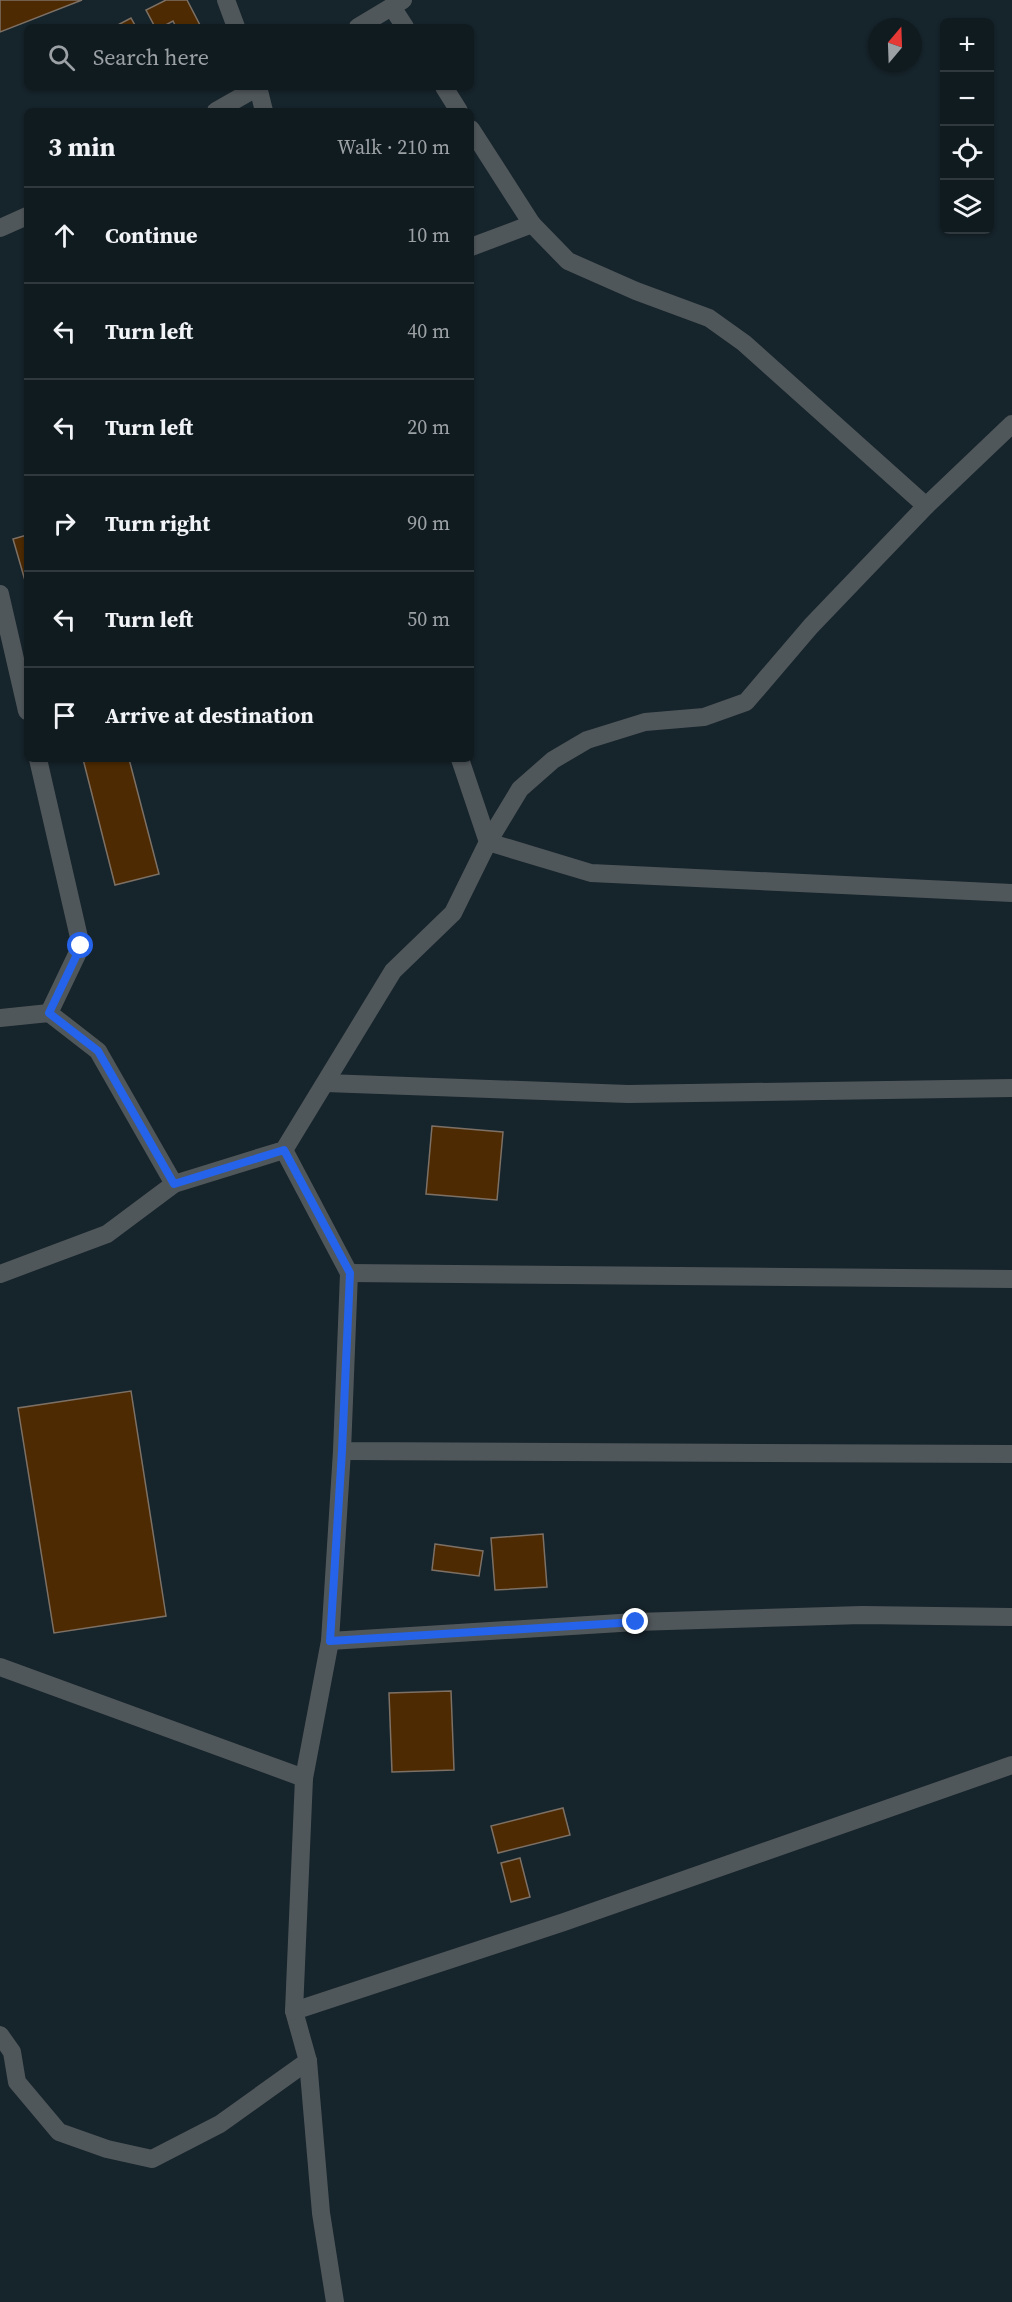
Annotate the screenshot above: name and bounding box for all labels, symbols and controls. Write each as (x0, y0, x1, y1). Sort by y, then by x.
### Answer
north arrow (868, 18, 922, 72)
map controls (940, 18, 994, 234)
button: + (940, 18, 994, 72)
search box (24, 24, 474, 90)
icon: search (45, 41, 78, 74)
text: Search here (93, 42, 209, 72)
button: − (940, 72, 994, 126)
button: locate (940, 126, 994, 180)
text: 3 min (48, 129, 115, 165)
text: Walk · 210 m (337, 133, 450, 161)
button: layers (940, 180, 994, 234)
icon: ahead (48, 219, 81, 252)
text: Continue (105, 220, 198, 250)
text: 10 m (407, 221, 450, 249)
icon: left (48, 315, 81, 348)
text: Turn left (105, 316, 193, 346)
text: 40 m (407, 317, 450, 345)
icon: left (48, 411, 81, 444)
text: Turn left (105, 412, 193, 442)
text: 20 m (407, 413, 450, 441)
icon: right (48, 507, 81, 540)
text: Turn right (105, 508, 210, 538)
text: 90 m (407, 509, 450, 537)
icon: left (48, 603, 81, 636)
text: Turn left (105, 604, 193, 634)
text: 50 m (407, 605, 450, 633)
icon: arrive (48, 699, 81, 732)
text: Arrive at destination (105, 700, 314, 730)
route start (67, 932, 93, 958)
route end (622, 1608, 648, 1634)

